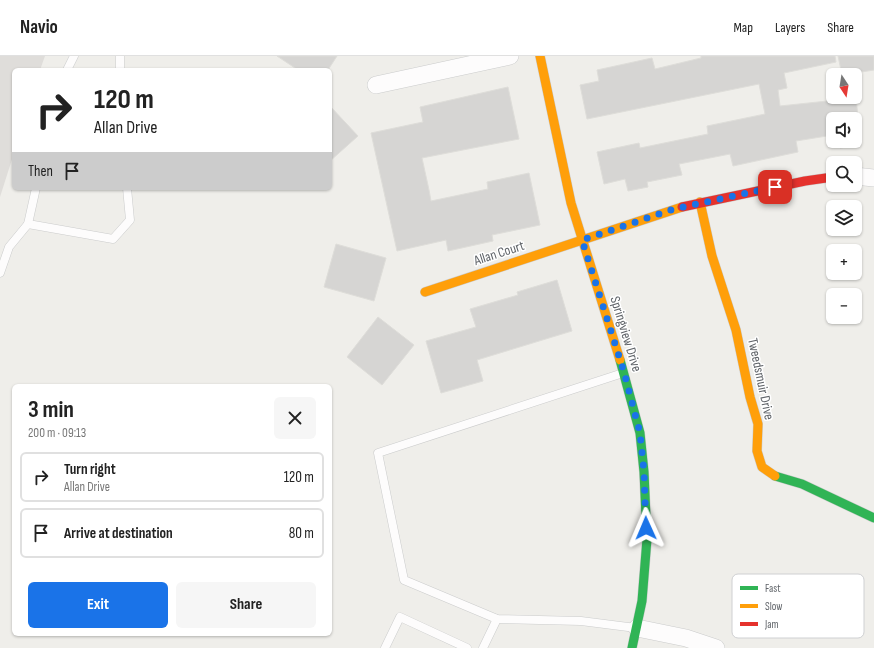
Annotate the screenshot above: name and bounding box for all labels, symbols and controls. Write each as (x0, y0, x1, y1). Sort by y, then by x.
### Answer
text: Navio (20, 16, 58, 39)
text: Map (733, 19, 753, 36)
text: Layers (775, 19, 805, 36)
text: Share (827, 19, 854, 36)
north arrow (826, 68, 862, 104)
map controls (826, 68, 862, 324)
text: 120 m (94, 83, 154, 116)
icon: right (28, 84, 80, 136)
button: sound (826, 112, 862, 148)
text: Allan Drive (94, 117, 158, 138)
button: search (826, 156, 862, 192)
icon: arrive (61, 160, 83, 182)
text: Then (28, 162, 53, 181)
pin (758, 170, 792, 204)
icon: arrive (764, 176, 786, 198)
button: layers (826, 200, 862, 236)
street label: Allan Court (471, 237, 526, 269)
button: + (826, 244, 862, 280)
button: − (826, 288, 862, 324)
street label: Springview Drive (606, 294, 646, 374)
street label: Tweedsmuir Drive (744, 337, 778, 421)
text: 3 min (28, 395, 74, 424)
button: close (274, 397, 316, 439)
text: 200 m · 09:13 (28, 425, 86, 441)
text: Turn right (64, 460, 116, 479)
icon: right (30, 466, 52, 488)
text: 120 m (284, 468, 314, 487)
text: Allan Drive (64, 479, 110, 495)
position arrow (625, 507, 667, 549)
icon: arrive (30, 522, 52, 544)
text: Arrive at destination (64, 524, 173, 543)
text: 80 m (289, 524, 314, 543)
legend (732, 574, 864, 638)
button: Exit (28, 582, 168, 628)
button: Share (176, 582, 316, 628)
text: Fast (765, 582, 781, 595)
text: Slow (765, 600, 782, 613)
text: Jam (764, 618, 779, 631)

